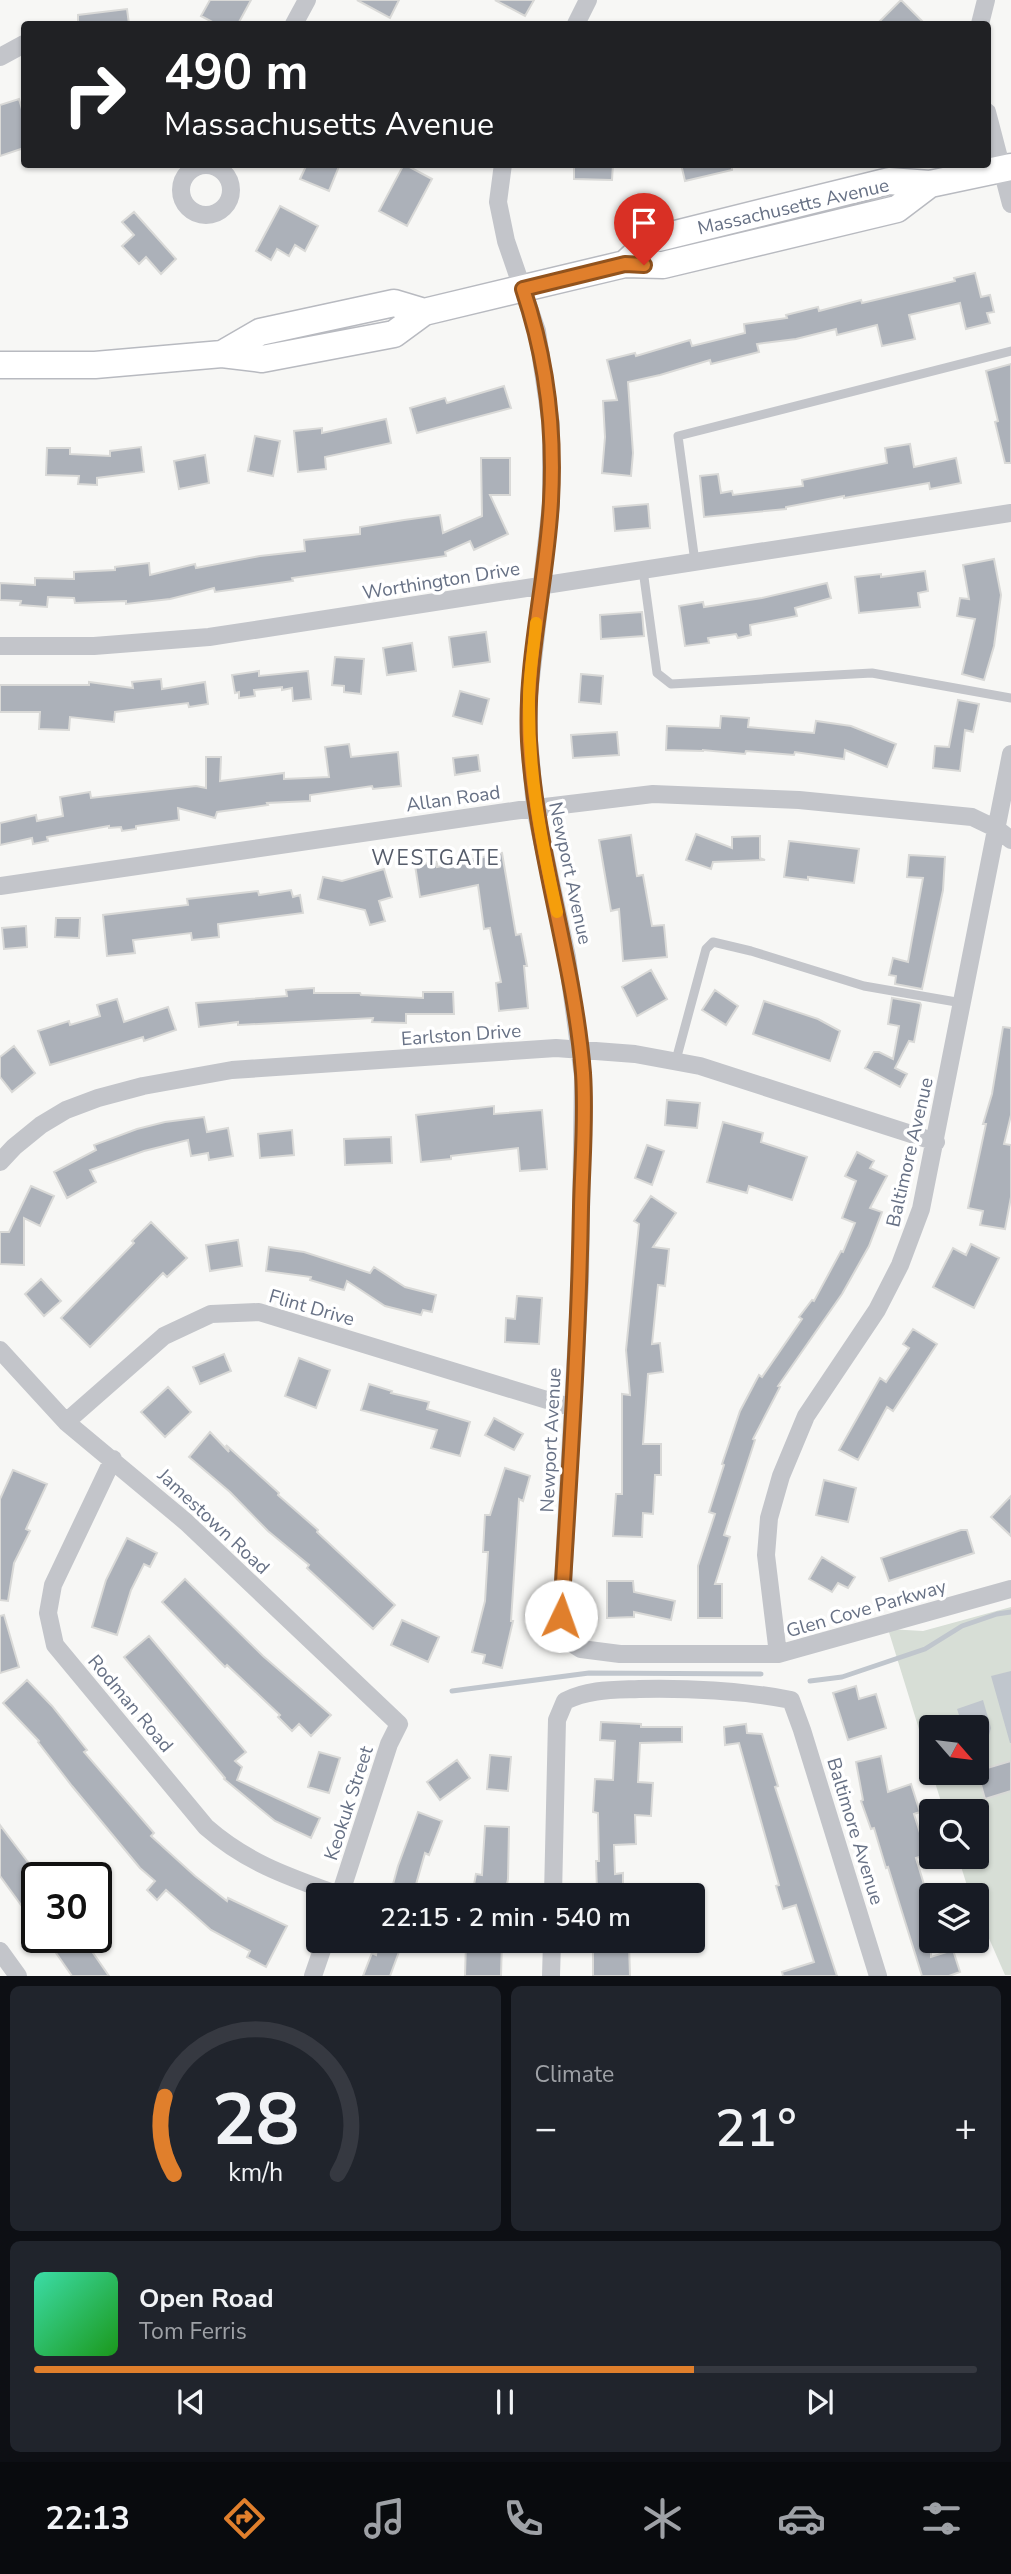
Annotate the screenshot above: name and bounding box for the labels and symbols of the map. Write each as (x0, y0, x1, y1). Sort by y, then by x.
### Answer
street label: Massachusetts Avenue (695, 172, 892, 242)
pin (614, 193, 674, 265)
street label: Worthington Drive (360, 556, 522, 606)
street label: Allan Road (404, 780, 502, 818)
street label: Newport Avenue (542, 800, 598, 947)
district label: WESTGATE (371, 844, 501, 872)
street label: Earlston Drive (400, 1018, 522, 1052)
street label: Baltimore Avenue (880, 1075, 940, 1229)
street label: Flint Drive (266, 1283, 358, 1333)
street label: Newport Avenue (534, 1367, 568, 1513)
street label: Jamestown Road (151, 1462, 275, 1581)
street label: Glen Cove Parkway (783, 1574, 950, 1644)
position arrow (524, 1579, 598, 1653)
street label: Rodman Road (82, 1649, 179, 1758)
north arrow (919, 1715, 989, 1785)
street label: Keokuk Street (318, 1743, 380, 1864)
street label: Baltimore Avenue (820, 1755, 890, 1908)
speed limit sign: 30 (21, 1862, 112, 1953)

